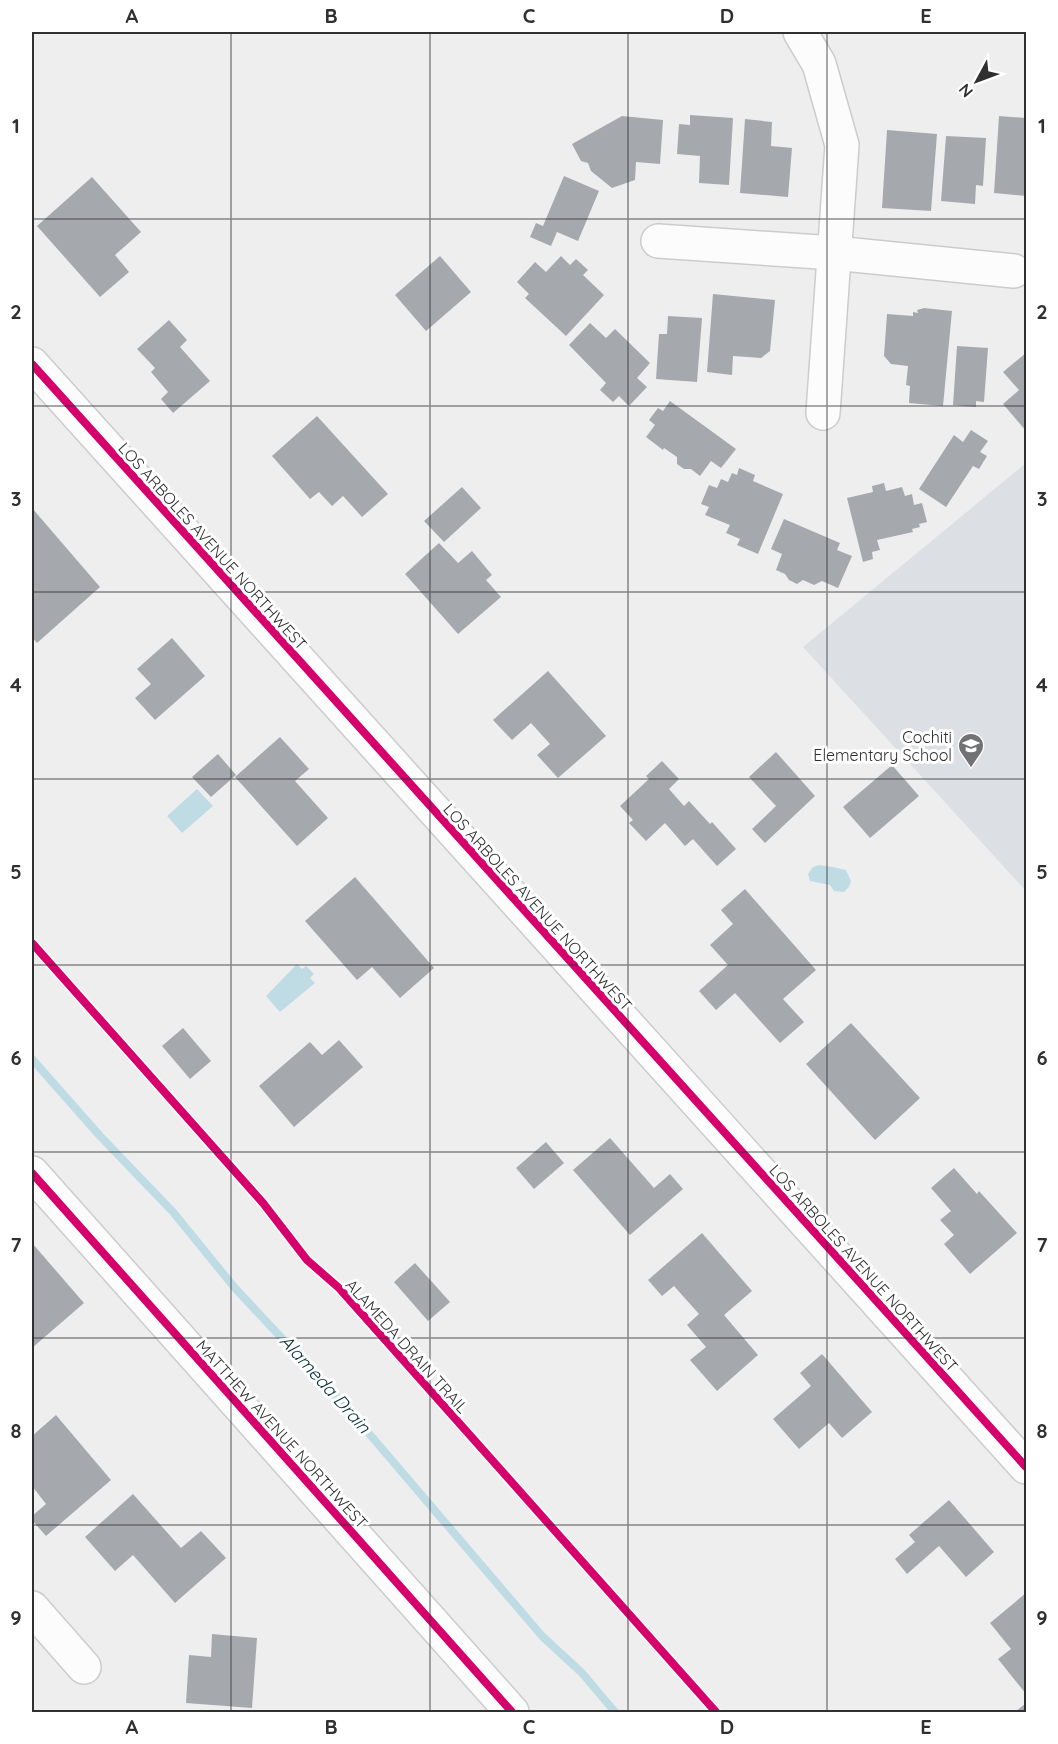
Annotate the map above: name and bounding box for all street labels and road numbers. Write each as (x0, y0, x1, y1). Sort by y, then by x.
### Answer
street label: LOS ARBOLES AVENUE NORTHWEST (114, 438, 312, 654)
street label: LOS ARBOLES AVENUE NORTHWEST (439, 799, 637, 1015)
street label: LOS ARBOLES AVENUE NORTHWEST (765, 1160, 963, 1376)
street label: ALAMEDA DRAIN TRAIL (342, 1275, 473, 1418)
street label: MATTHEW AVENUE NORTHWEST (192, 1336, 372, 1533)

